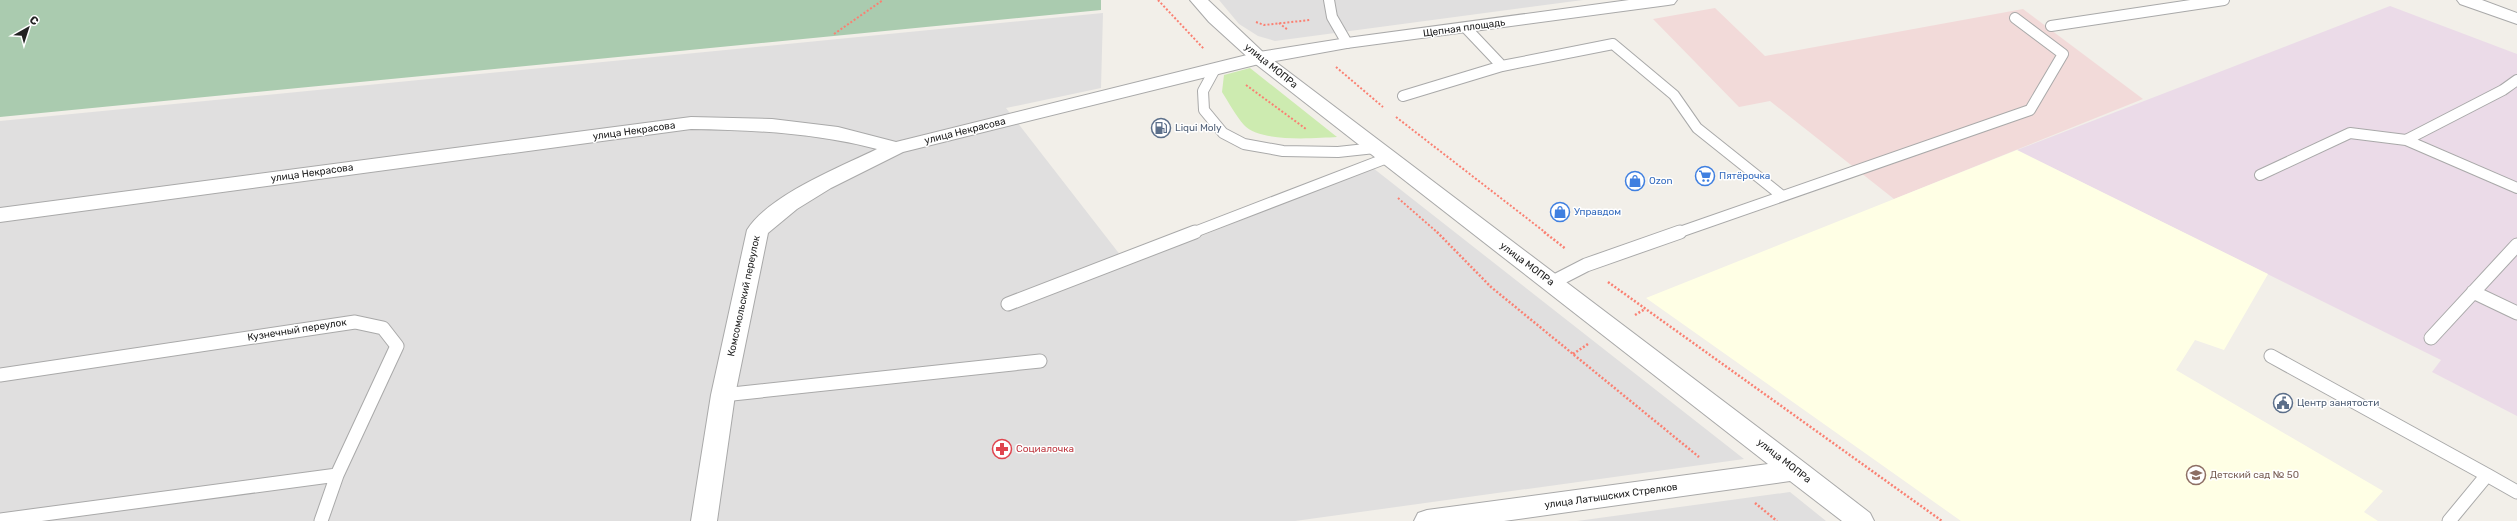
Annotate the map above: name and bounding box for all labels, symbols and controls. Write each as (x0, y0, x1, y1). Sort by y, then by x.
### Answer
north arrow (8, 8, 48, 48)
text: С (27, 13, 41, 28)
street label: Щепная площадь (1422, 16, 1506, 40)
street label: улица МОПРа (1242, 41, 1300, 91)
street label: улица Некрасова (923, 115, 1007, 147)
fuel station icon: Liqui Moly (1150, 117, 1172, 139)
street label: улица Некрасова (592, 119, 676, 143)
place label: Liqui Moly (1175, 122, 1222, 134)
street label: улица Некрасова (270, 161, 354, 185)
supermarket icon: Пятёрочка (1694, 165, 1716, 187)
shop icon: Ozon (1624, 170, 1646, 192)
place label: Пятёрочка (1719, 170, 1770, 182)
place label: Ozon (1649, 175, 1673, 187)
shop icon: Управдом (1549, 201, 1571, 223)
place label: Управдом (1574, 206, 1621, 218)
street label: Комсомольский переулок (725, 234, 763, 358)
street label: улица МОПРа (1497, 240, 1557, 288)
street label: Кузнечный переулок (247, 316, 348, 344)
public building icon: Центр занятости (2272, 392, 2294, 414)
place label: Центр занятости (2297, 397, 2379, 409)
street label: улица МОПРа (1755, 436, 1813, 486)
pharmacy icon: Социалочка (991, 438, 1013, 460)
place label: Социалочка (1016, 443, 1074, 455)
school or university icon: Детский сад № 50 (2185, 464, 2207, 486)
place label: Детский сад № 50 (2210, 469, 2299, 481)
street label: улица Латышских Стрелков (1544, 481, 1679, 511)

